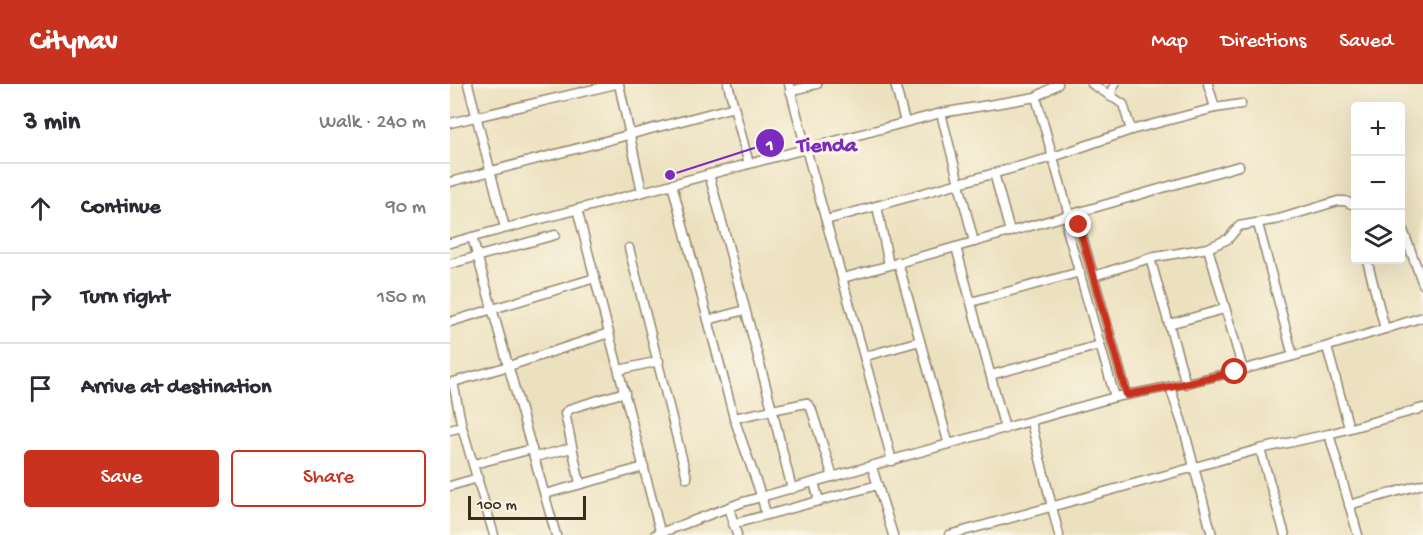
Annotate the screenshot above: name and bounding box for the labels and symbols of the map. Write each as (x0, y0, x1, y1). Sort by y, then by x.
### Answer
callout: Tienda (755, 123, 869, 163)
text: Tienda (795, 134, 859, 160)
text: 1 (765, 136, 774, 157)
route end (1065, 211, 1091, 237)
route start (1221, 358, 1247, 384)
scale bar (468, 493, 586, 520)

